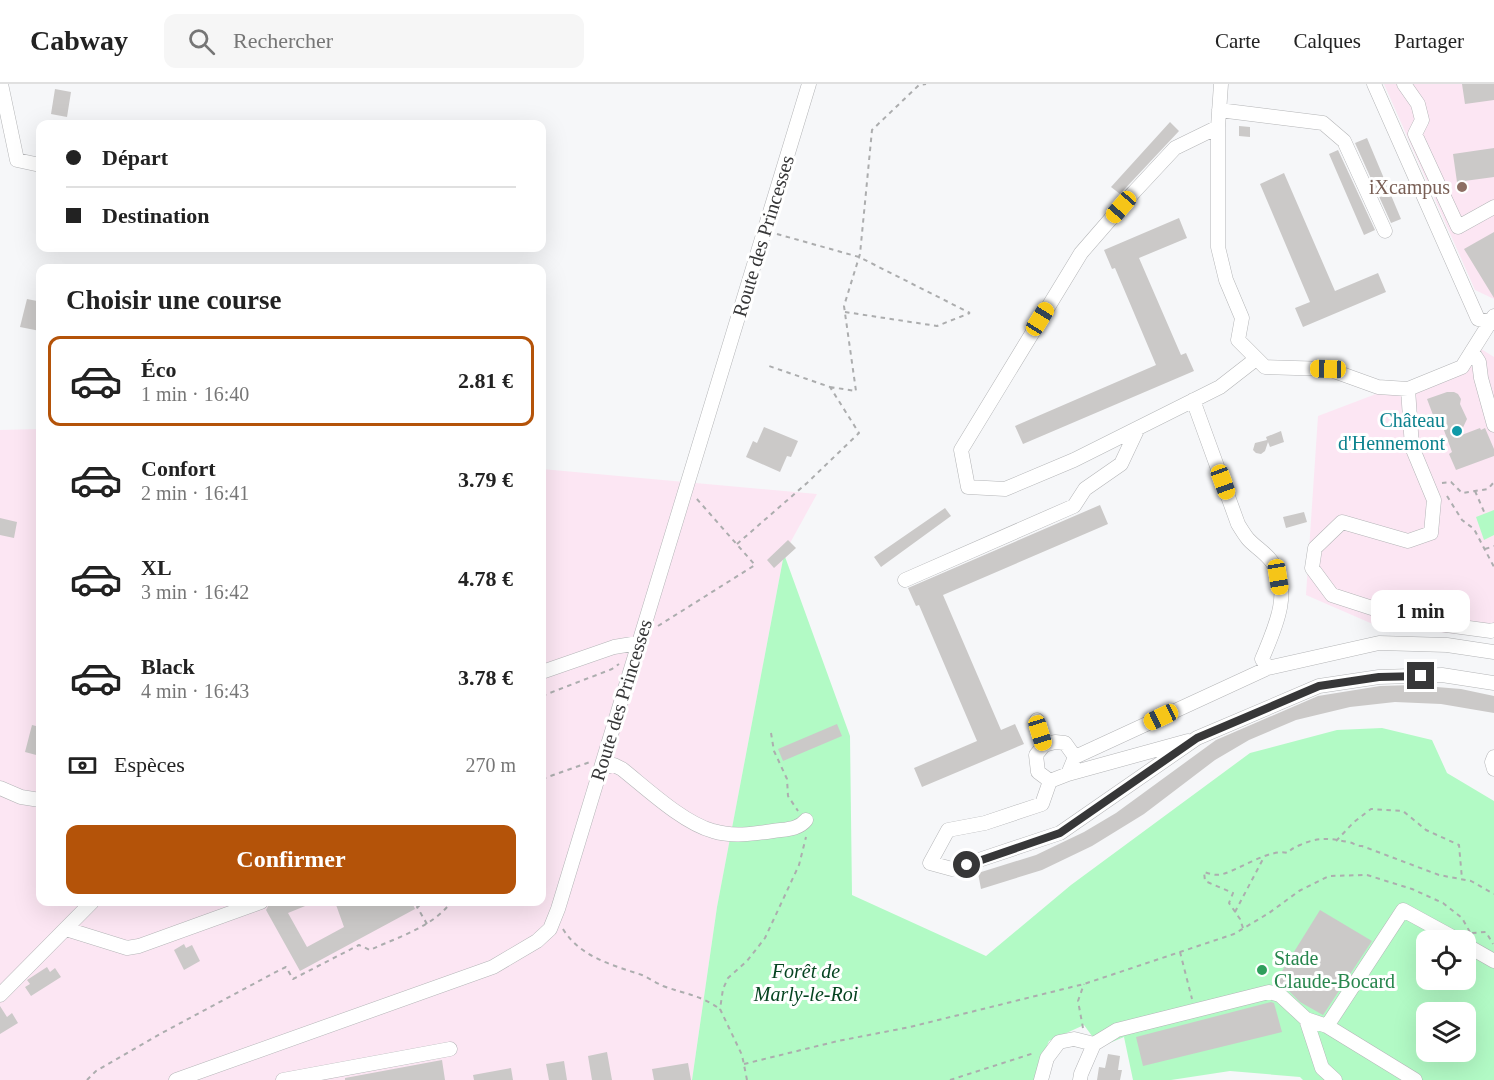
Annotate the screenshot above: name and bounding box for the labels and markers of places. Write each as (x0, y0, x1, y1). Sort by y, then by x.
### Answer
place label: iXcampus (1369, 176, 1450, 199)
marker: iXcampus (1455, 180, 1469, 194)
place label: Château d'Hennemont (1338, 409, 1445, 454)
marker: Château d'Hennemont (1450, 424, 1464, 438)
place label: Stade Claude-Bocard (1274, 947, 1395, 992)
marker: Stade Claude-Bocard (1255, 963, 1269, 977)

